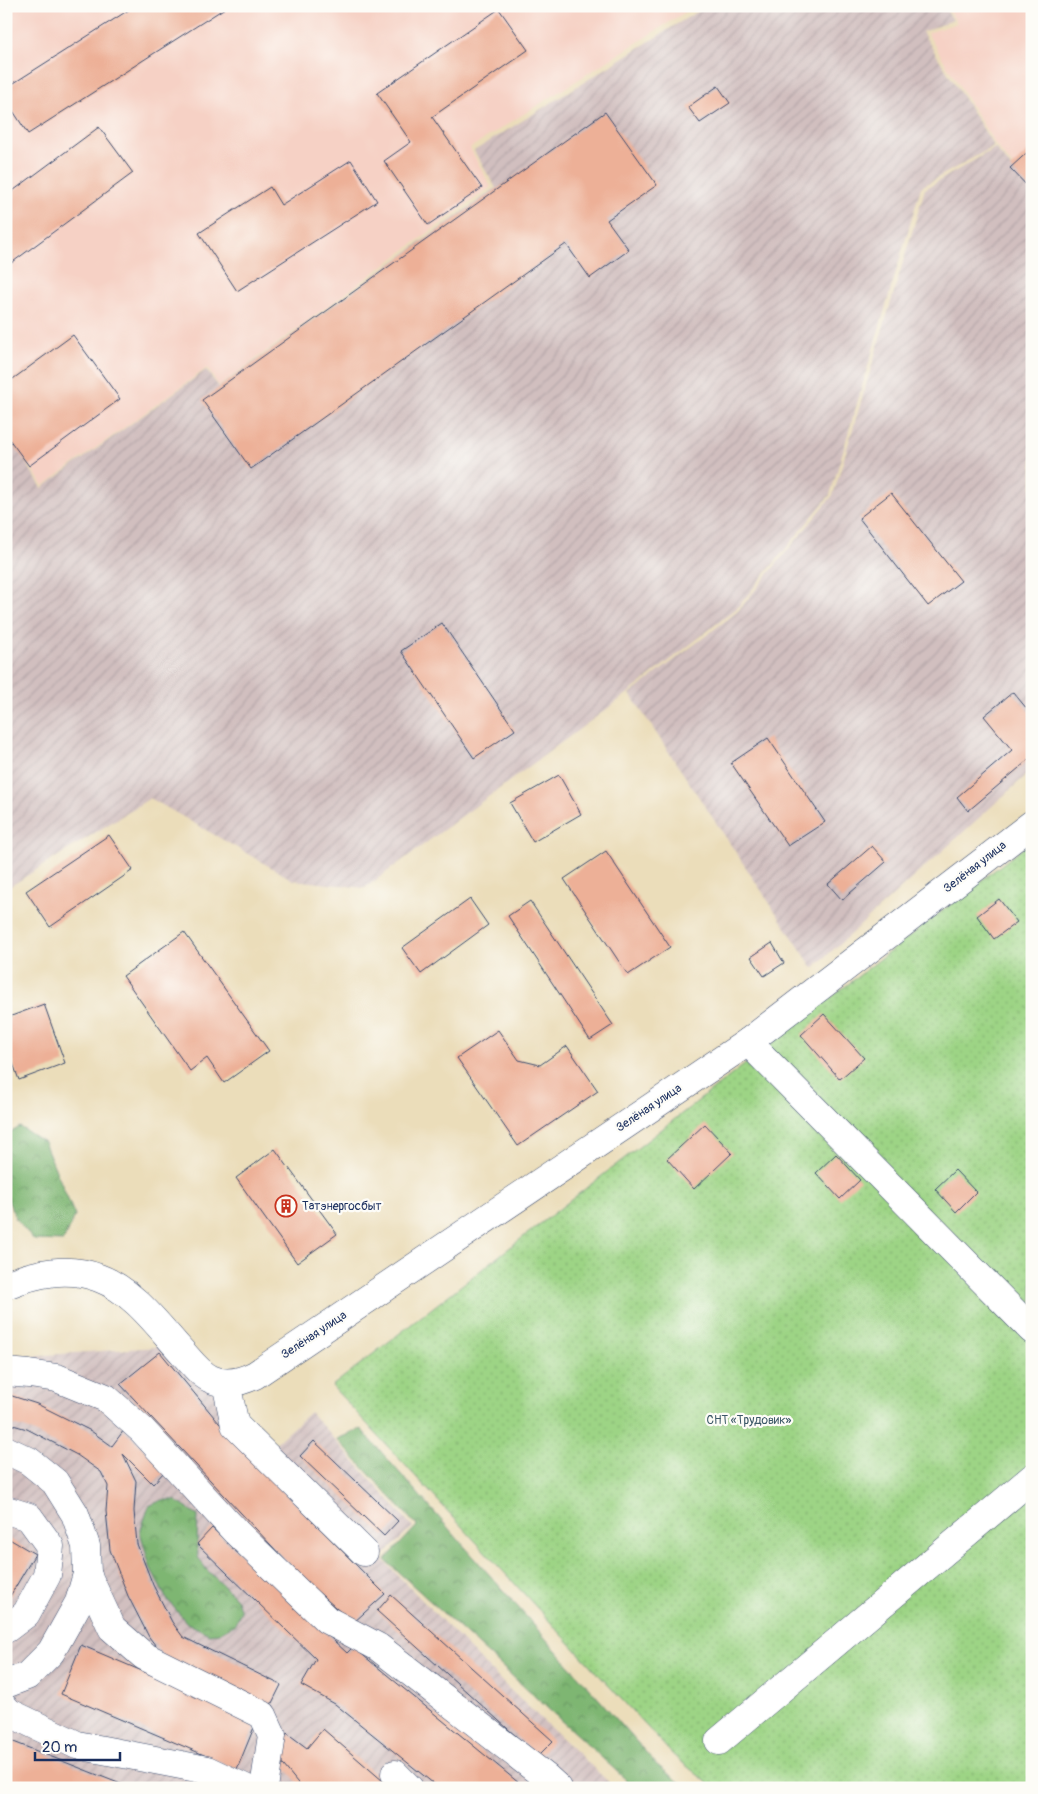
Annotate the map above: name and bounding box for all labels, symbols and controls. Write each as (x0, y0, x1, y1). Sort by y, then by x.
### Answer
street label: Зелёная улица (941, 838, 1010, 896)
street label: Зелёная улица (613, 1080, 685, 1135)
building icon: Татэнергосбыт (274, 1194, 298, 1218)
place label: Татэнергосбыт (302, 1199, 382, 1214)
street label: Зелёная улица (278, 1307, 350, 1362)
park label: СНТ «Трудовик» (707, 1413, 791, 1428)
scale bar (35, 1729, 120, 1761)
text: 20 m (42, 1738, 77, 1757)

